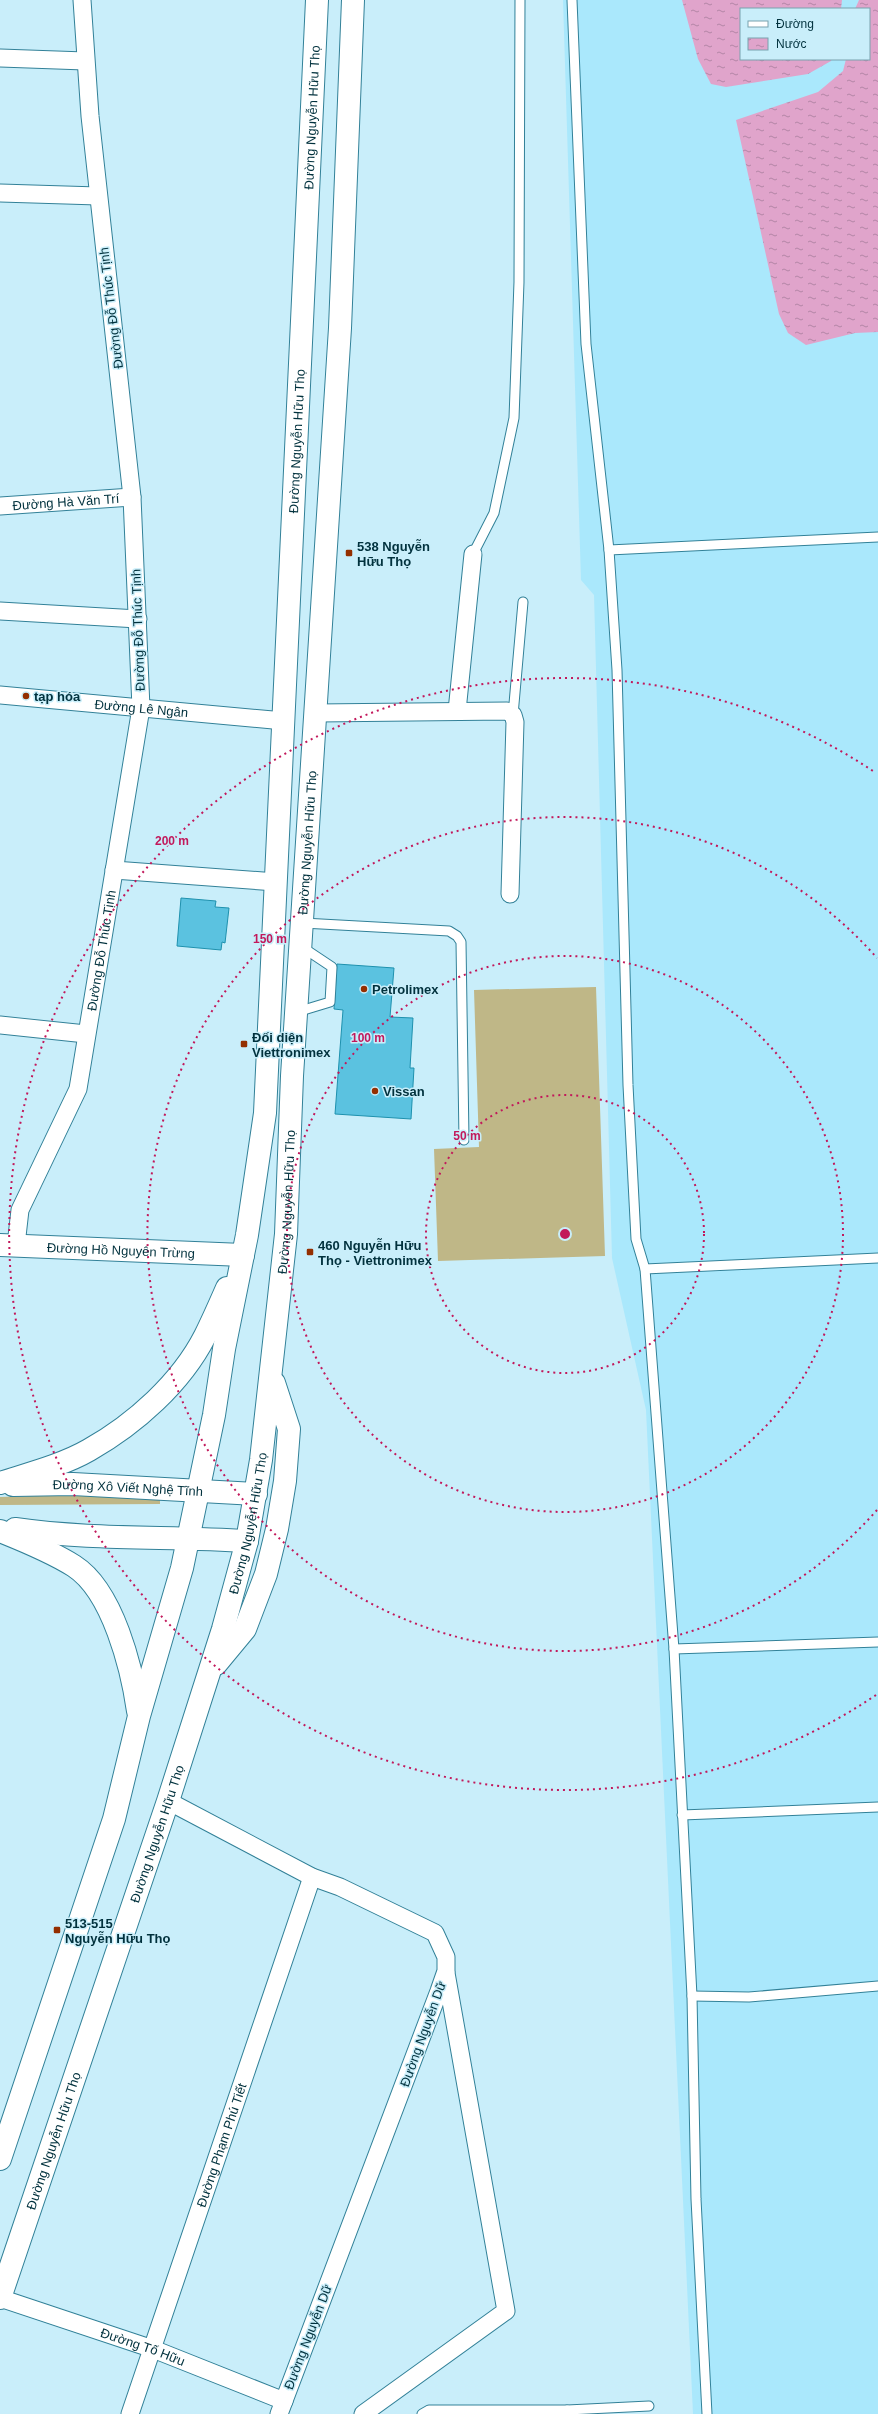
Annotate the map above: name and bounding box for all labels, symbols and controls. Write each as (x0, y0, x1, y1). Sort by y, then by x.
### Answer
legend (740, 8, 870, 60)
text: Đường (776, 17, 814, 31)
text: Nước (776, 37, 807, 51)
street label: Đường Nguyễn Hữu Thọ (301, 45, 322, 190)
street label: Đường Đỗ Thúc Tịnh (96, 246, 126, 370)
street label: Đường Nguyễn Hữu Thọ (286, 369, 307, 514)
street label: Đường Hà Văn Trí (12, 490, 120, 513)
place label: 538 Nguyễn Hữu Thọ (357, 539, 430, 569)
marker: 538 Nguyễn Hữu Thọ (344, 548, 354, 558)
street label: Đường Đỗ Thúc Tịnh (128, 569, 148, 691)
place label: tạp hóa (34, 689, 81, 704)
marker: tạp hóa (21, 691, 31, 701)
street label: Đường Lê Ngân (94, 696, 189, 720)
street label: Đường Nguyễn Hữu Thọ (295, 770, 319, 915)
text: 200 m (155, 834, 189, 848)
street label: Đường Đỗ Thúc Tịnh (84, 889, 118, 1012)
text: 150 m (253, 932, 287, 946)
place label: Petrolimex (372, 982, 439, 997)
marker: Petrolimex (359, 984, 369, 994)
place label: Đối diện Viettronimex (252, 1030, 331, 1060)
text: 100 m (351, 1031, 385, 1045)
marker: Đối diện Viettronimex (239, 1039, 249, 1049)
place label: Vissan (383, 1084, 425, 1099)
marker: Vissan (370, 1086, 380, 1096)
text: 50 m (453, 1129, 481, 1143)
street label: Đường Nguyễn Hữu Thọ (274, 1130, 297, 1275)
centre of rings (558, 1227, 572, 1241)
place label: 460 Nguyễn Hữu Thọ - Viettronimex (318, 1238, 433, 1268)
street label: Đường Hồ Nguyên Trừng (47, 1239, 195, 1261)
marker: 460 Nguyễn Hữu Thọ - Viettronimex (305, 1247, 315, 1257)
street label: Đường Nguyễn Hữu Thọ (225, 1452, 269, 1596)
street label: Đường Xô Viết Nghệ Tĩnh (53, 1476, 204, 1499)
street label: Đường Nguyễn Hữu Thọ (127, 1763, 187, 1905)
place label: 513-515 Nguyễn Hữu Thọ (65, 1916, 171, 1946)
marker: 513-515 Nguyễn Hữu Thọ (52, 1925, 62, 1935)
street label: Đường Nguyễn Dữ (397, 1979, 449, 2089)
street label: Đường Nguyễn Hữu Thọ (23, 2070, 83, 2211)
street label: Đường Phạm Phú Tiết (193, 2081, 249, 2209)
street label: Đường Nguyễn Dữ (281, 2282, 335, 2392)
street label: Đường Tố Hữu (99, 2325, 187, 2369)

